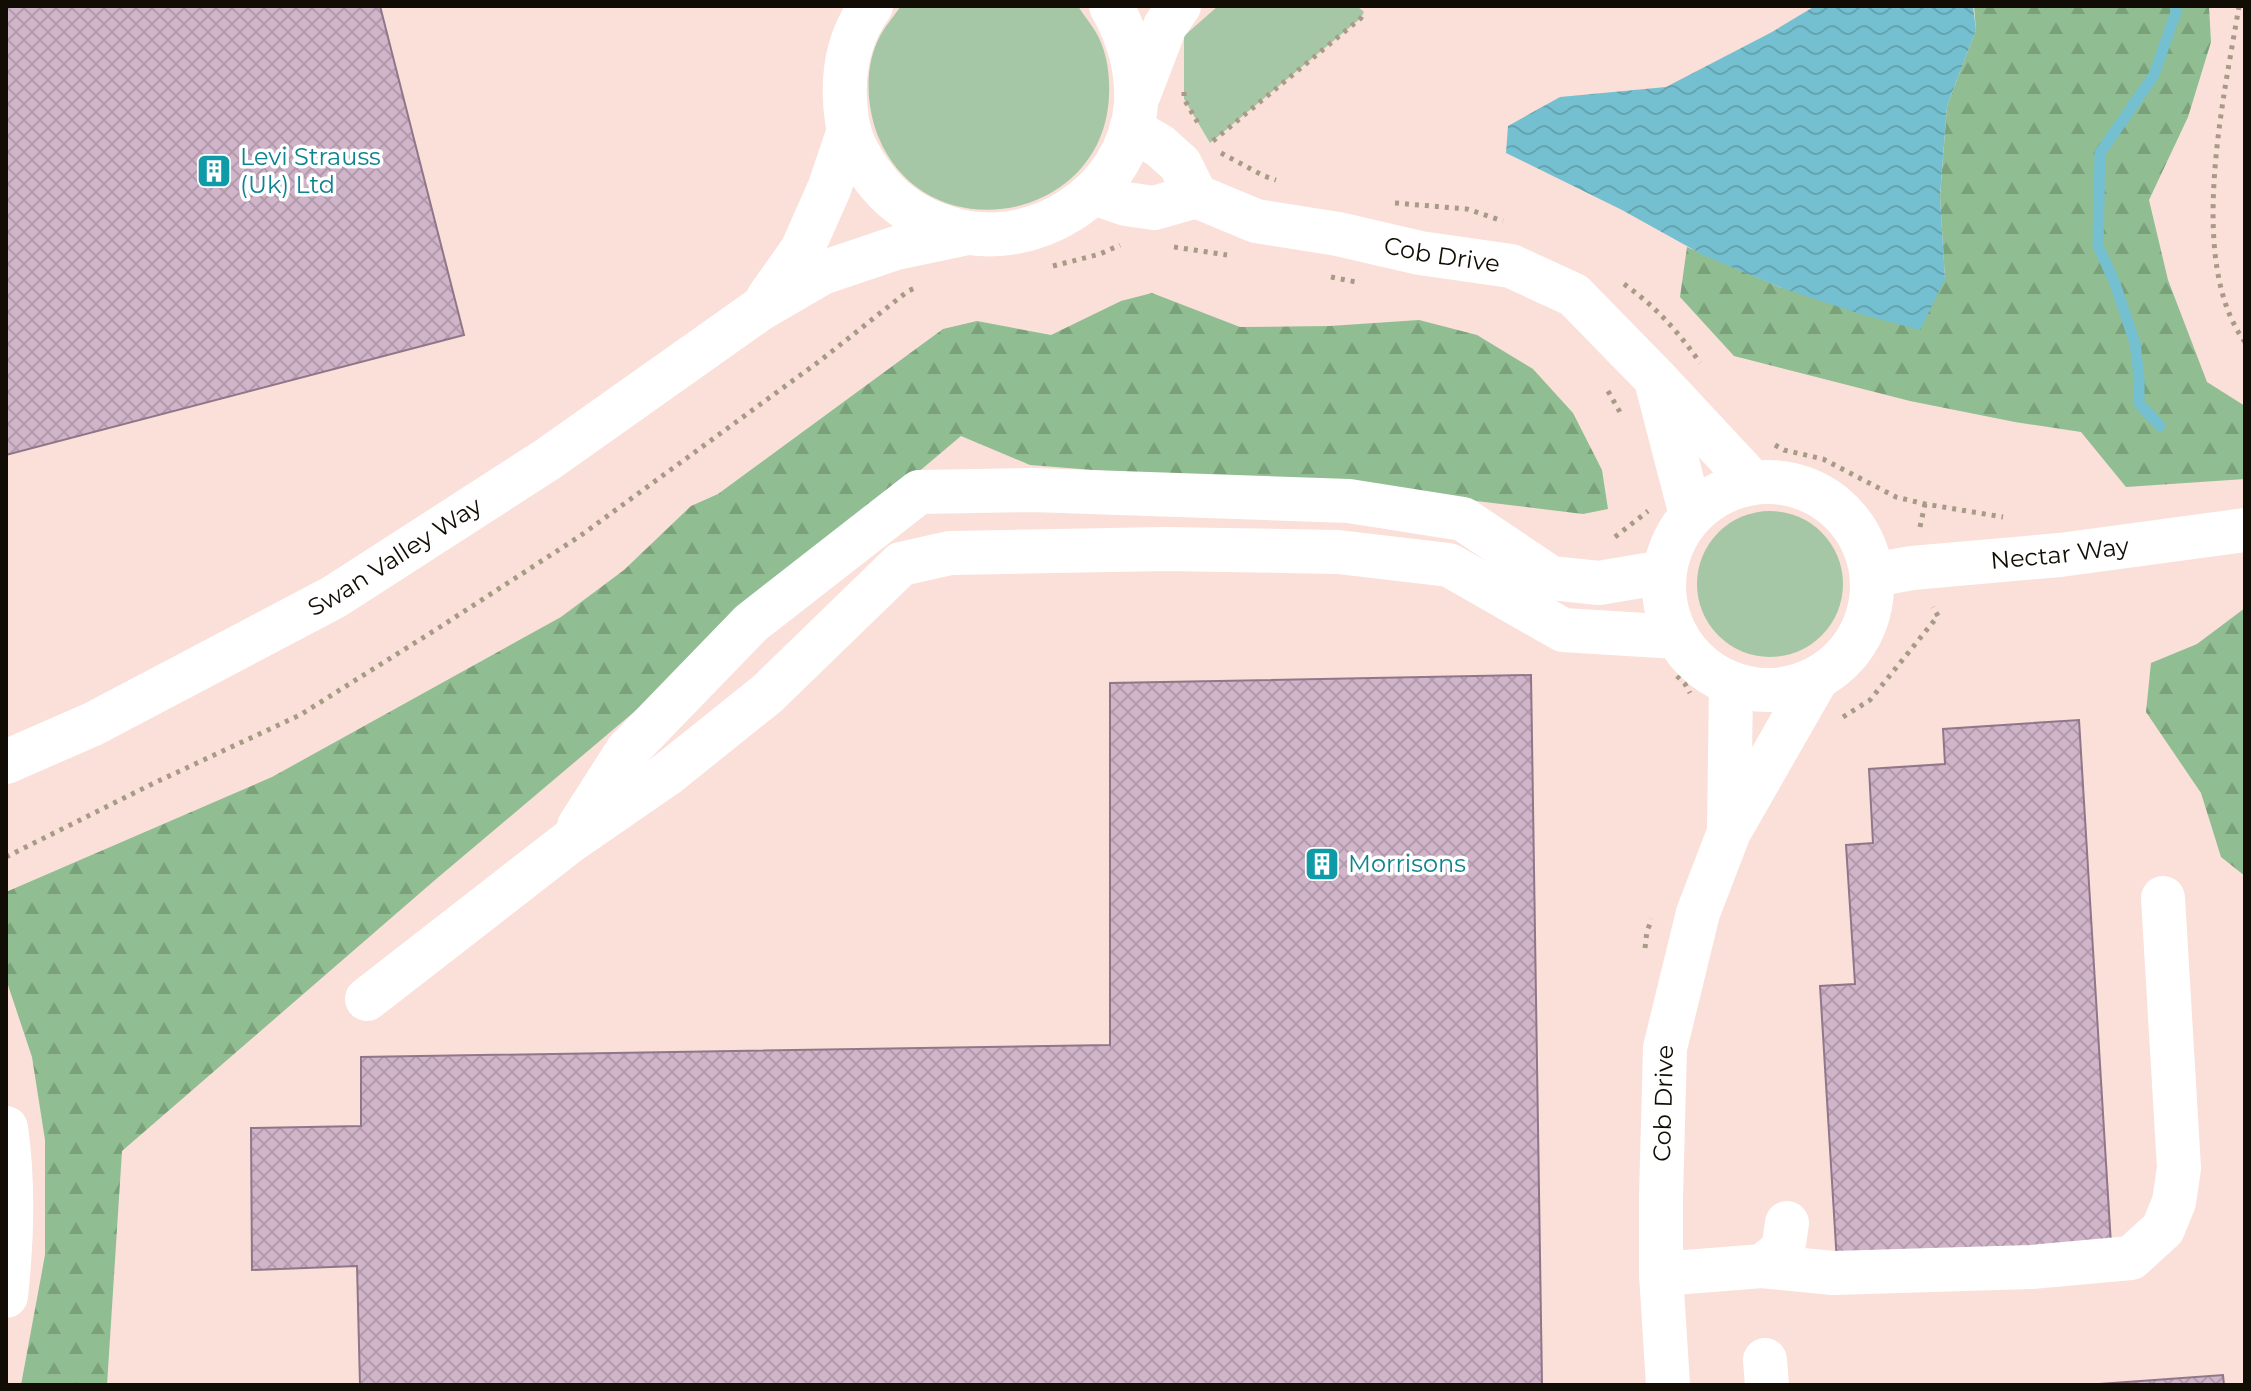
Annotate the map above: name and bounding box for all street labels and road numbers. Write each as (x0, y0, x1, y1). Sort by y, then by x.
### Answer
street label: Cob Drive (1381, 230, 1502, 278)
street label: Swan Valley Way (303, 491, 487, 622)
street label: Nectar Way (1989, 531, 2131, 575)
street label: Cob Drive (1647, 1044, 1679, 1162)

